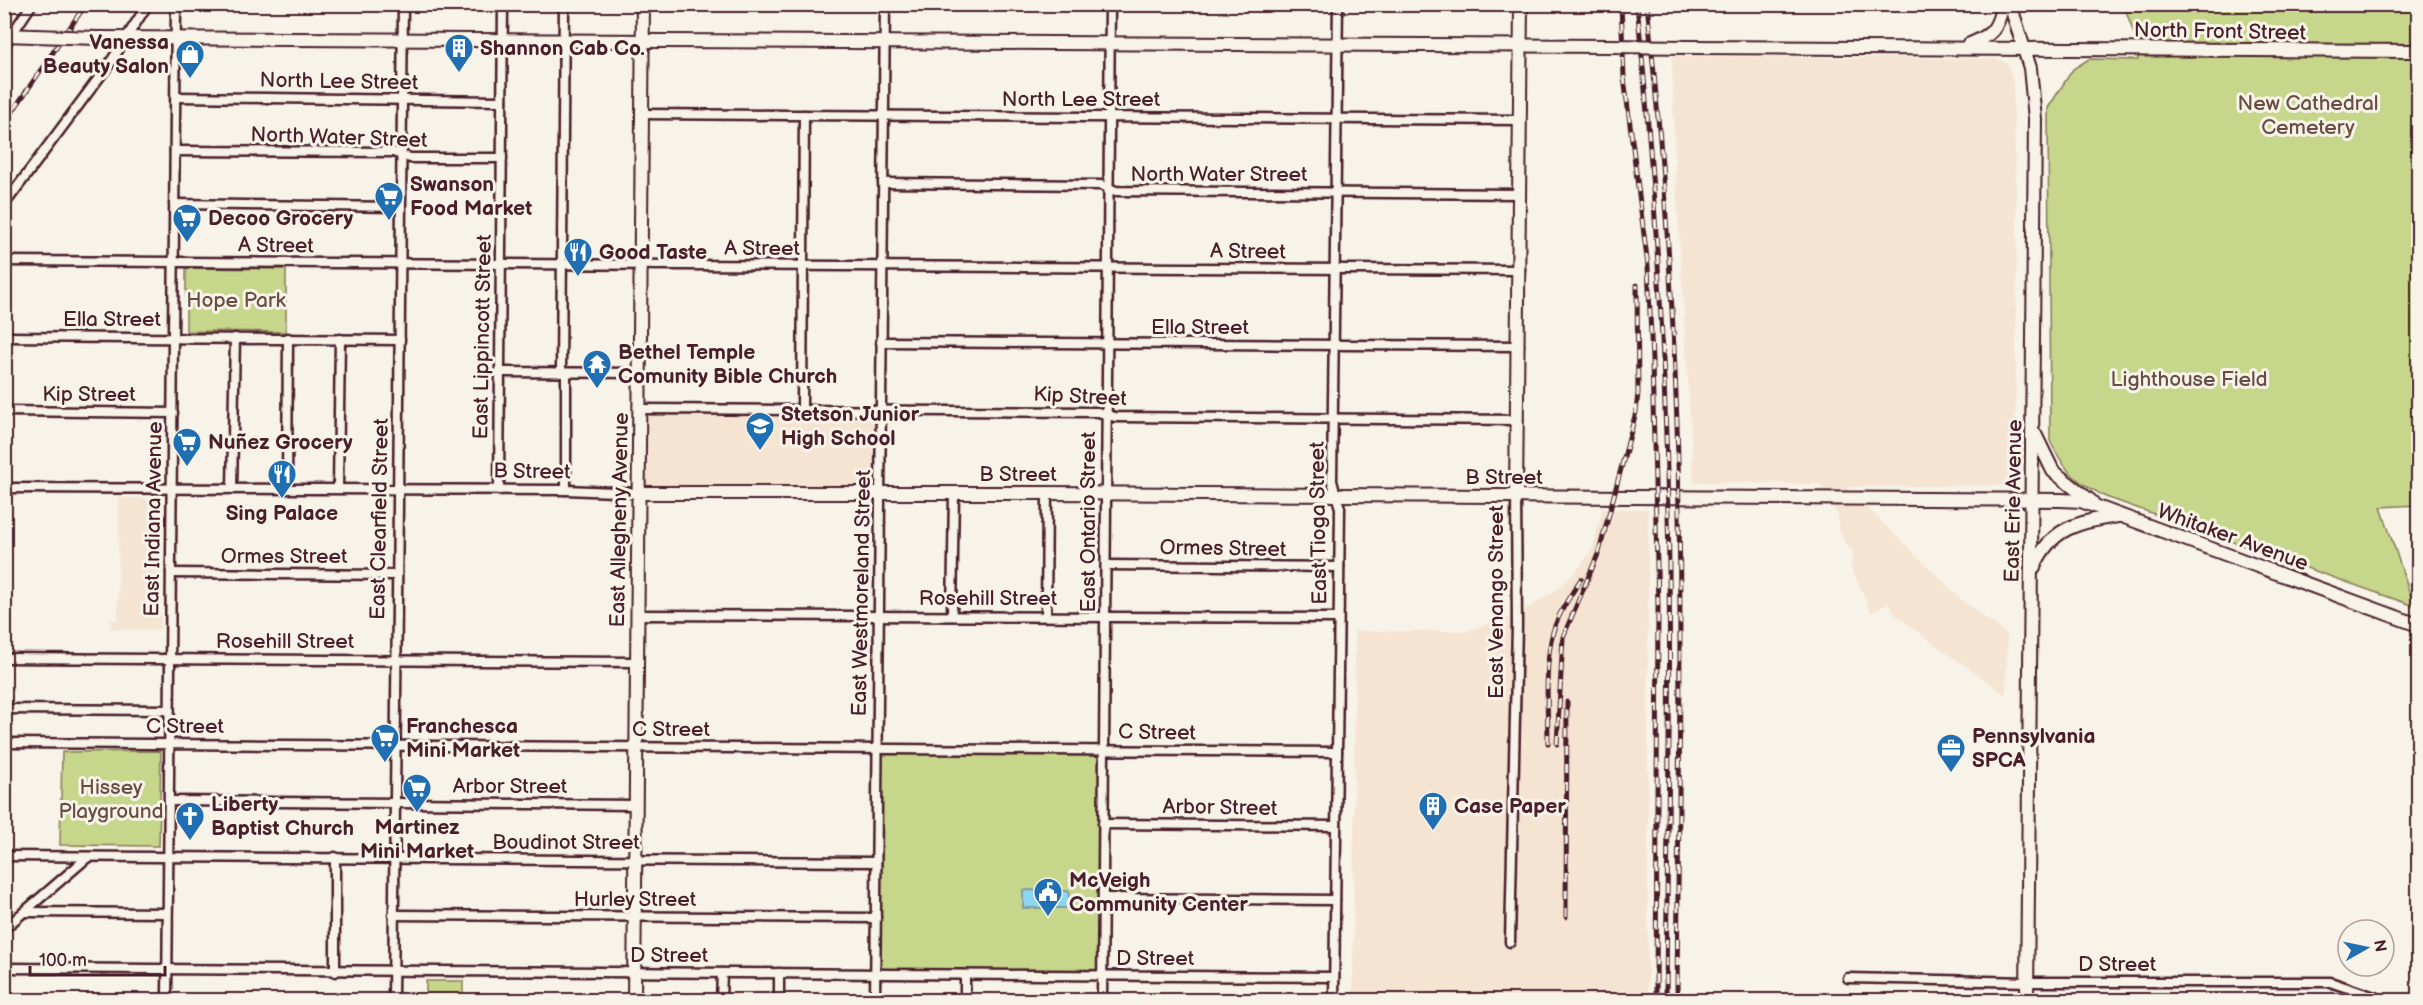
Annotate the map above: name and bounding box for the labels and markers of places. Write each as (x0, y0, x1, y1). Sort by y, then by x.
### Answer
place label: Vanessa Beauty Salon (43, 30, 169, 79)
building icon: Shannon Cab Co. (443, 32, 475, 74)
place label: Shannon Cab Co. (480, 36, 645, 61)
shop icon: Vanessa Beauty Salon (174, 38, 206, 80)
place label: Swanson Food Market (410, 172, 532, 221)
supermarket icon: Swanson Food Market (373, 180, 405, 222)
supermarket icon: Decoo Grocery (171, 202, 203, 244)
place label: Decoo Grocery (208, 206, 353, 231)
restaurant icon: Good Taste (562, 236, 594, 278)
place label: Good Taste (599, 240, 707, 265)
place label: Bethel Temple Comunity Bible Church (618, 340, 837, 389)
temple icon: Bethel Temple Comunity Bible Church (581, 348, 613, 390)
place label: Stetson Junior High School (781, 402, 920, 451)
school or university icon: Stetson Junior High School (744, 410, 776, 452)
supermarket icon: Nuñez Grocery (171, 426, 203, 468)
place label: Nuñez Grocery (208, 430, 353, 455)
restaurant icon: Sing Palace (266, 458, 298, 500)
place label: Sing Palace (226, 501, 338, 526)
place label: Franchesca Mini Market (406, 714, 520, 763)
supermarket icon: Franchesca Mini Market (369, 722, 401, 764)
place label: Pennsylvania SPCA (1972, 724, 2095, 773)
office icon: Pennsylvania SPCA (1935, 732, 1967, 774)
supermarket icon: Martinez Mini Market (401, 772, 433, 814)
building icon: Case Paper (1417, 790, 1449, 832)
place label: Liberty Baptist Church (211, 792, 354, 841)
place label: Case Paper (1454, 794, 1566, 819)
church icon: Liberty Baptist Church (174, 800, 206, 842)
place label: Martinez Mini Market (360, 815, 474, 864)
place label: McVeigh Community Center (1069, 868, 1248, 917)
public building icon: McVeigh Community Center (1032, 876, 1064, 918)

